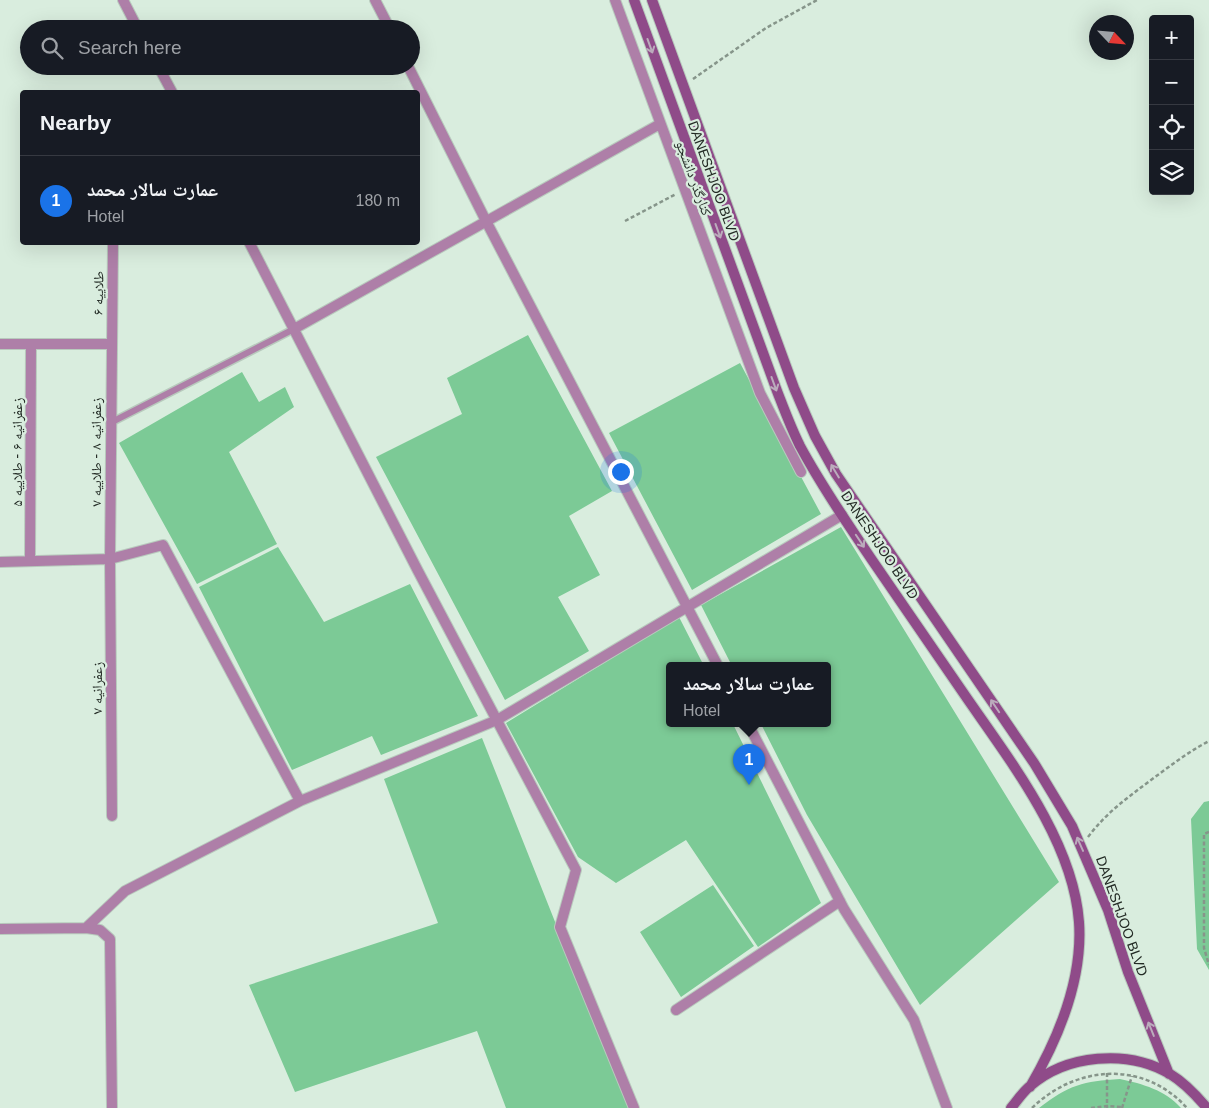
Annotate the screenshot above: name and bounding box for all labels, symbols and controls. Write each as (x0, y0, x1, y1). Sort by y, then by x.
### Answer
north arrow (1089, 15, 1134, 60)
map controls (1149, 15, 1194, 195)
button: + (1149, 15, 1194, 60)
search box (20, 20, 420, 75)
icon: search (38, 34, 66, 62)
text: Search here (78, 37, 182, 58)
one-way arrow (646, 38, 655, 53)
button: − (1149, 60, 1194, 105)
button: locate (1149, 105, 1194, 150)
text: Nearby (40, 111, 111, 134)
street label: DANESHJOO BLVD (685, 119, 743, 243)
street label: کنارگذر دانشجو (672, 138, 715, 218)
button: layers (1149, 150, 1194, 195)
text: عمارت سالار محمد (87, 179, 218, 200)
text: 1 (52, 192, 60, 209)
text: 180 m (356, 192, 400, 209)
text: Hotel (87, 208, 124, 225)
one-way arrow (714, 223, 723, 239)
street label: طلاییه ۶ (90, 271, 107, 315)
one-way arrow (770, 376, 779, 391)
street label: زعفرانیه ۶ - طلاییه ۵ (9, 398, 26, 506)
street label: زعفرانیه ۸ - طلاییه ۷ (88, 398, 105, 506)
your location (608, 459, 634, 485)
one-way arrow (829, 464, 839, 478)
street label: DANESHJOO BLVD (838, 488, 922, 602)
one-way arrow (855, 534, 865, 548)
street label: زعفرانیه ۷ (89, 662, 106, 714)
popup (666, 662, 831, 727)
text: عمارت سالار محمد (683, 673, 814, 694)
one-way arrow (990, 700, 1000, 714)
text: Hotel (683, 702, 720, 719)
pin: 1 (733, 744, 765, 785)
one-way arrow (1075, 837, 1084, 852)
street label: DANESHJOO BLVD (1093, 854, 1151, 978)
one-way arrow (1146, 1022, 1155, 1037)

